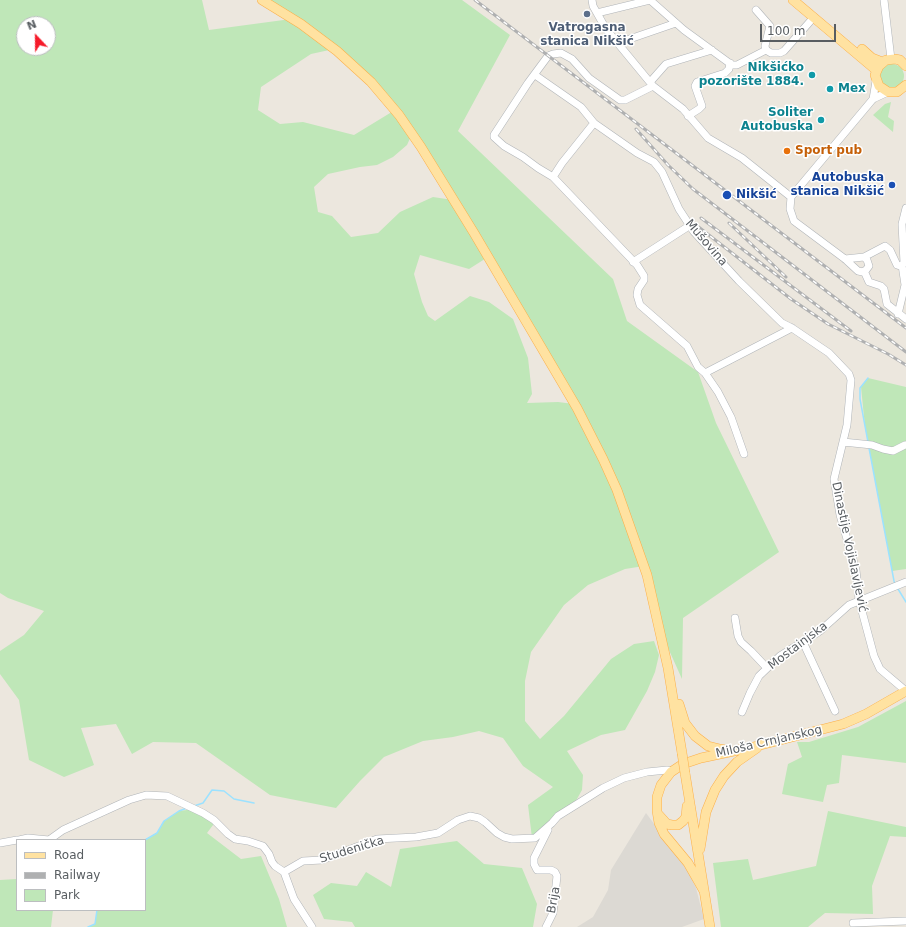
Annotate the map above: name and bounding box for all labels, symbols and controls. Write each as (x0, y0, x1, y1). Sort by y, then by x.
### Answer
marker: Vatrogasna stanica Nikšić (582, 9, 592, 19)
north arrow (16, 16, 56, 56)
scale bar (762, 16, 838, 42)
text: N (25, 18, 38, 33)
place label: Vatrogasna stanica Nikšić (540, 21, 634, 49)
text: 100 m (767, 24, 805, 38)
place label: Nikšićko pozorište 1884. (699, 61, 804, 89)
marker: Nikšićko pozorište 1884. (807, 70, 817, 80)
place label: Mex (838, 82, 866, 96)
marker: Mex (825, 84, 835, 94)
place label: Soliter Autobuska (741, 106, 813, 134)
marker: Soliter Autobuska (816, 115, 826, 125)
place label: Sport pub (795, 144, 862, 158)
marker: Sport pub (782, 146, 792, 156)
place label: Autobuska stanica Nikšić (790, 171, 884, 199)
marker: Autobuska stanica Nikšić (887, 180, 897, 190)
place label: Nikšić (736, 188, 777, 202)
marker: Nikšić (721, 189, 733, 201)
street label: Mušovina (682, 217, 730, 269)
street label: Dinastije Vojislavljević (828, 481, 870, 613)
street label: Mostainjska (765, 619, 831, 673)
street label: Miloša Crnjanskog (715, 723, 823, 761)
street label: Studenička (318, 833, 386, 867)
legend (16, 839, 146, 911)
text: Road (54, 848, 84, 862)
text: Railway (54, 868, 100, 882)
street label: Brija (545, 885, 563, 915)
text: Park (54, 888, 80, 902)

